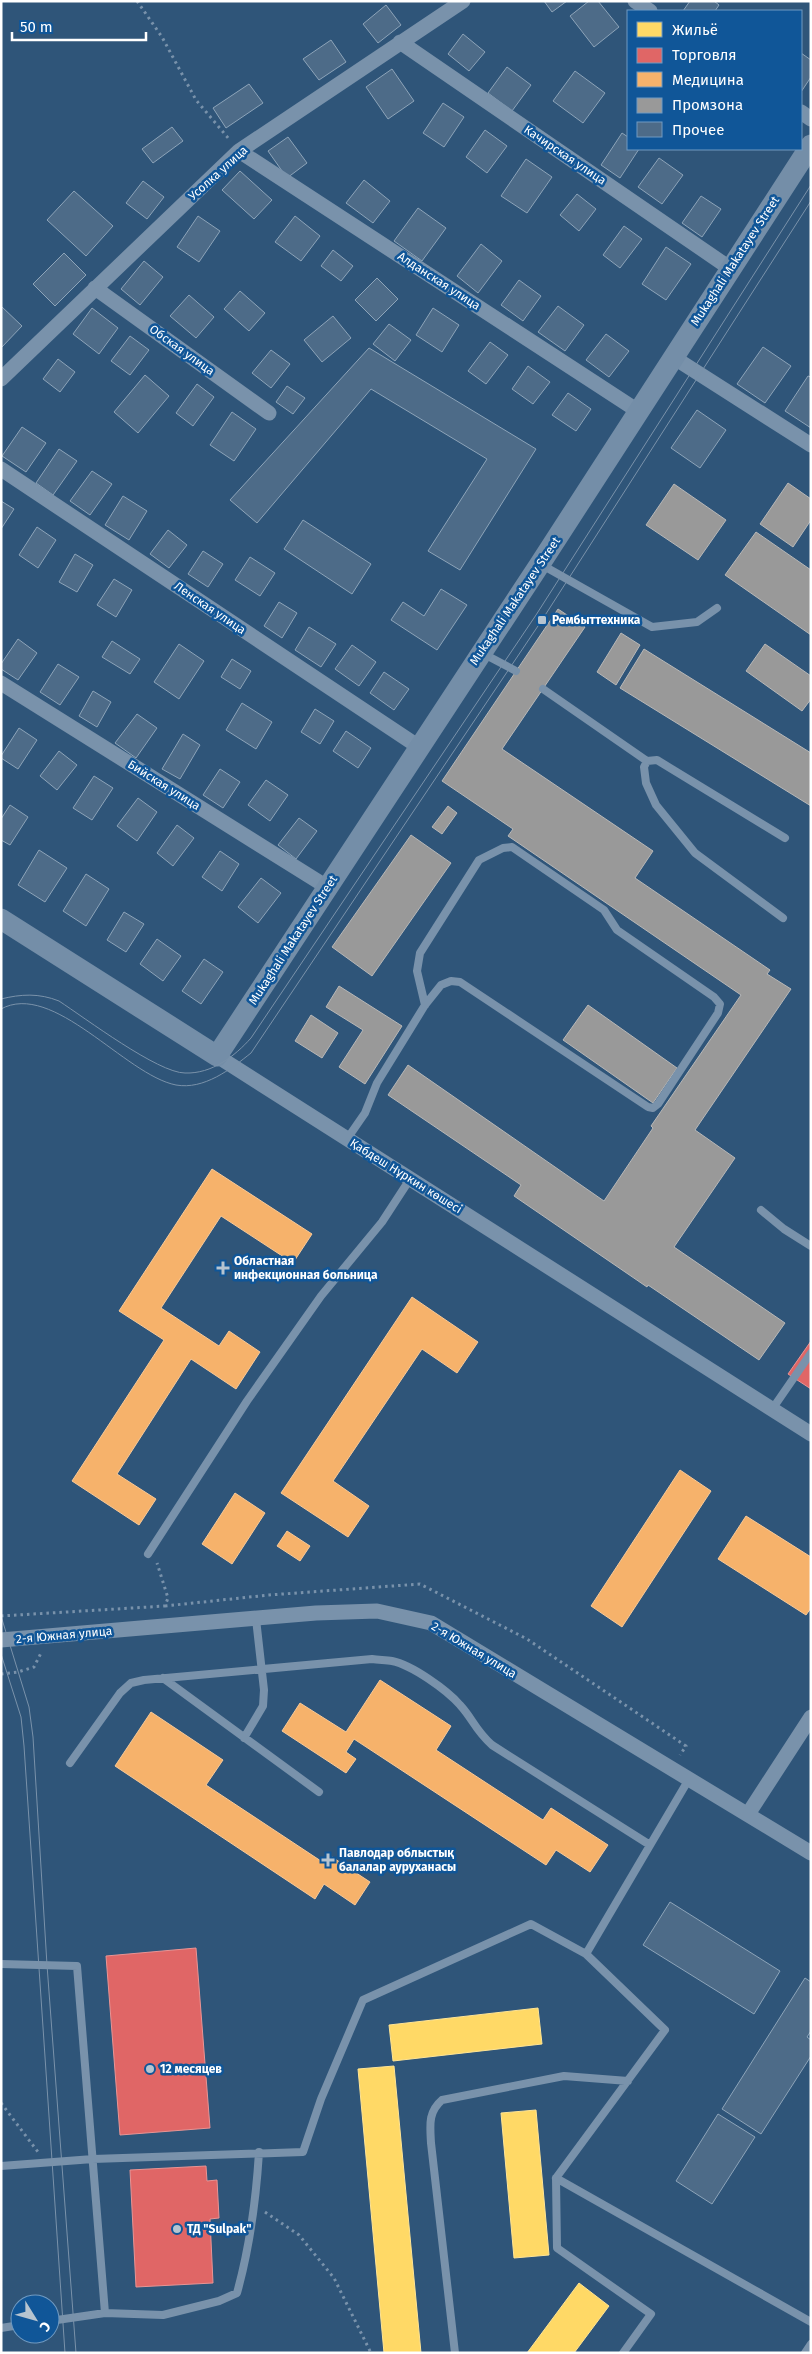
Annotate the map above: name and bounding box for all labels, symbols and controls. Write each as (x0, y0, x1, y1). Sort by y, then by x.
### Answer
scale bar (12, 10, 146, 42)
legend (627, 10, 802, 150)
text: 50 m (20, 18, 53, 36)
text: Жильё (672, 21, 718, 39)
text: Торговля (672, 46, 737, 64)
text: Медицина (672, 71, 744, 89)
text: Промзона (672, 96, 743, 114)
text: Прочее (672, 121, 724, 139)
street label: Качирская улица (521, 122, 609, 188)
street label: Усолка улица (186, 143, 250, 203)
street label: Mukaghali Makatayev Street (688, 193, 782, 328)
street label: Алданская улица (395, 249, 483, 313)
street label: Обская улица (147, 322, 217, 378)
street label: Mukaghali Makatayev Street (467, 534, 564, 668)
street label: Ленская улица (172, 579, 248, 637)
place label: Рембыттехника (552, 613, 641, 627)
marker: Рембыттехника (536, 614, 548, 626)
street label: Бийская улица (125, 757, 203, 813)
street label: Mukaghali Makatayev Street (246, 872, 340, 1007)
street label: Қабдеш Нұркин көшесі (347, 1136, 465, 1216)
place label: Областная инфекционная больница (234, 1254, 378, 1282)
marker: Областная инфекционная больница (216, 1261, 230, 1275)
street label: 2-я Южная улица (429, 1619, 519, 1681)
street label: 2-я Южная улица (15, 1624, 113, 1646)
place label: Павлодар облыстық балалар ауруханасы (339, 1846, 456, 1874)
marker: Павлодар облыстық балалар ауруханасы (321, 1853, 335, 1867)
place label: 12 месяцев (160, 2062, 222, 2076)
marker: 12 месяцев (144, 2063, 156, 2075)
place label: ТД "Sulpak" (187, 2222, 251, 2236)
marker: ТД "Sulpak" (171, 2223, 183, 2235)
north arrow (10, 2294, 60, 2344)
text: С (36, 2318, 54, 2335)

